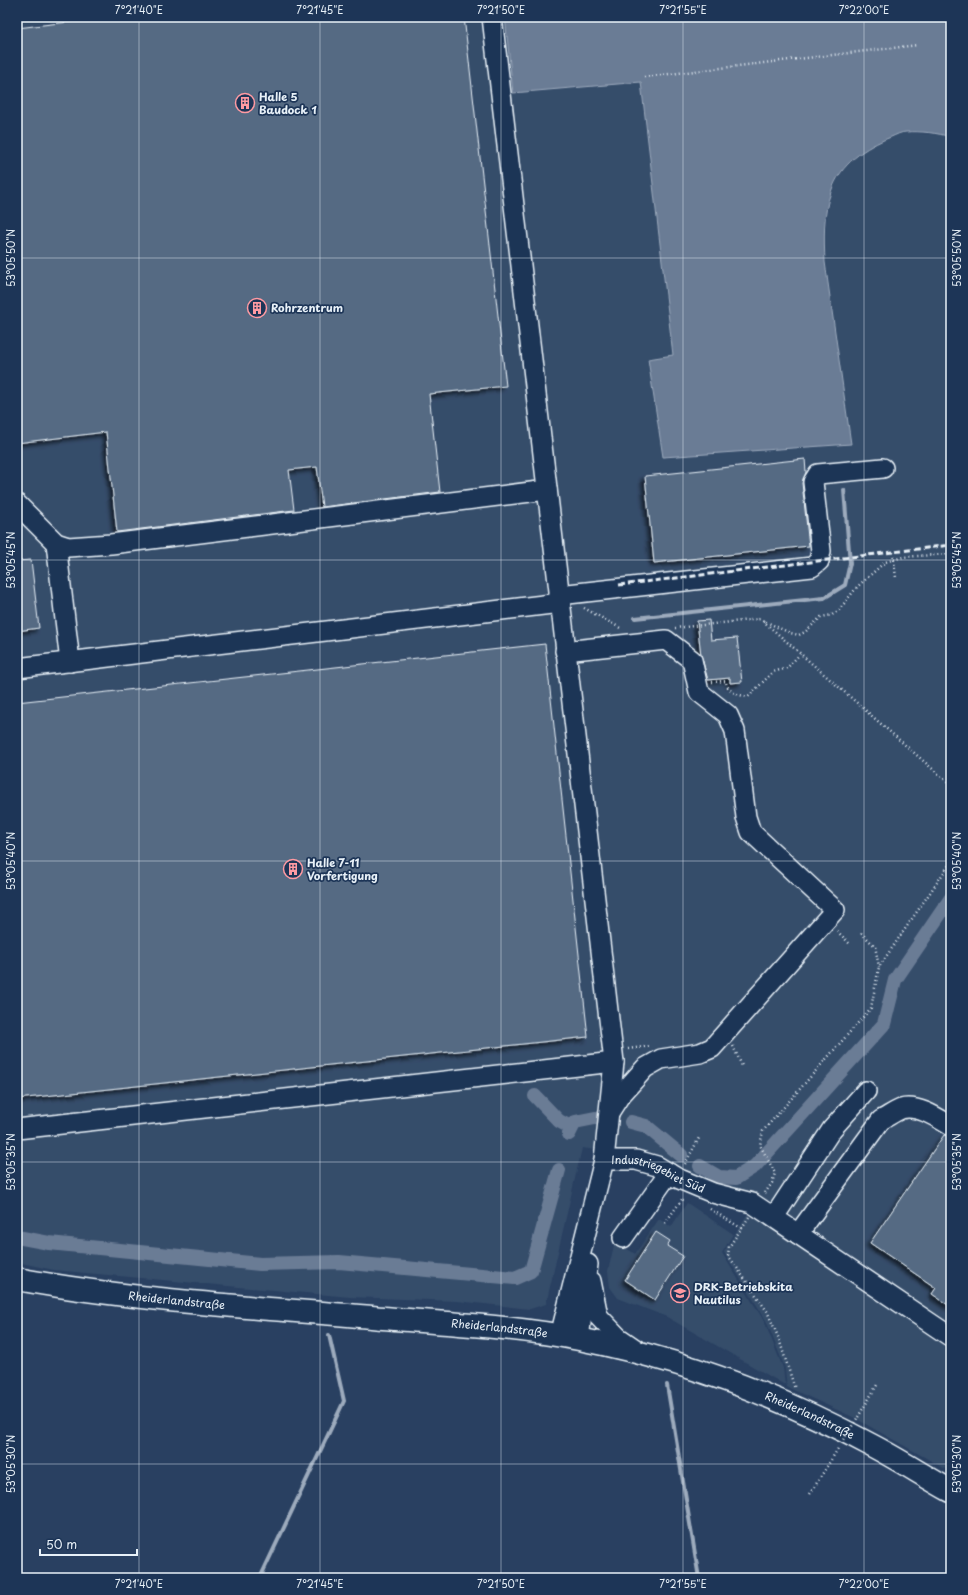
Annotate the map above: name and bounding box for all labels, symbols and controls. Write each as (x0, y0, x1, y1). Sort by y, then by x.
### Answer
text: 7°21'40"E (115, 2, 163, 17)
text: 7°21'45"E (296, 2, 344, 17)
text: 7°21'50"E (477, 2, 525, 17)
text: 7°21'55"E (659, 2, 707, 17)
text: 7°22'00"E (839, 2, 889, 17)
place label: Halle 5 Baudock 1 (259, 88, 317, 118)
building icon: Halle 5 Baudock 1 (234, 92, 256, 114)
text: 53°05'50"N (3, 229, 18, 287)
text: 53°05'50"N (949, 229, 964, 287)
building icon: Rohrzentrum (246, 297, 268, 319)
place label: Rohrzentrum (271, 299, 343, 316)
text: 53°05'45"N (3, 531, 18, 589)
text: 53°05'45"N (949, 531, 964, 589)
text: 53°05'40"N (3, 832, 18, 890)
text: 53°05'40"N (949, 832, 964, 890)
place label: Halle 7-11 Vorfertigung (307, 854, 378, 884)
building icon: Halle 7-11 Vorfertigung (282, 858, 304, 880)
text: 53°05'35"N (3, 1133, 18, 1191)
text: 53°05'35"N (949, 1133, 964, 1191)
street label: Industriegebiet Süd (611, 1151, 708, 1197)
place label: DRK-Betriebskita Nautilus (694, 1278, 793, 1308)
school or university icon: DRK-Betriebskita Nautilus (669, 1282, 691, 1304)
street label: Rheiderlandstraße (127, 1287, 226, 1313)
street label: Rheiderlandstraße (451, 1314, 549, 1341)
street label: Rheiderlandstraße (762, 1387, 858, 1443)
text: 53°05'30"N (3, 1435, 18, 1493)
text: 53°05'30"N (949, 1435, 964, 1493)
scale bar (40, 1531, 137, 1557)
text: 50 m (46, 1535, 77, 1553)
text: 7°21'40"E (115, 1576, 163, 1591)
text: 7°21'45"E (296, 1576, 344, 1591)
text: 7°21'50"E (477, 1576, 525, 1591)
text: 7°21'55"E (659, 1576, 707, 1591)
text: 7°22'00"E (839, 1576, 889, 1591)

